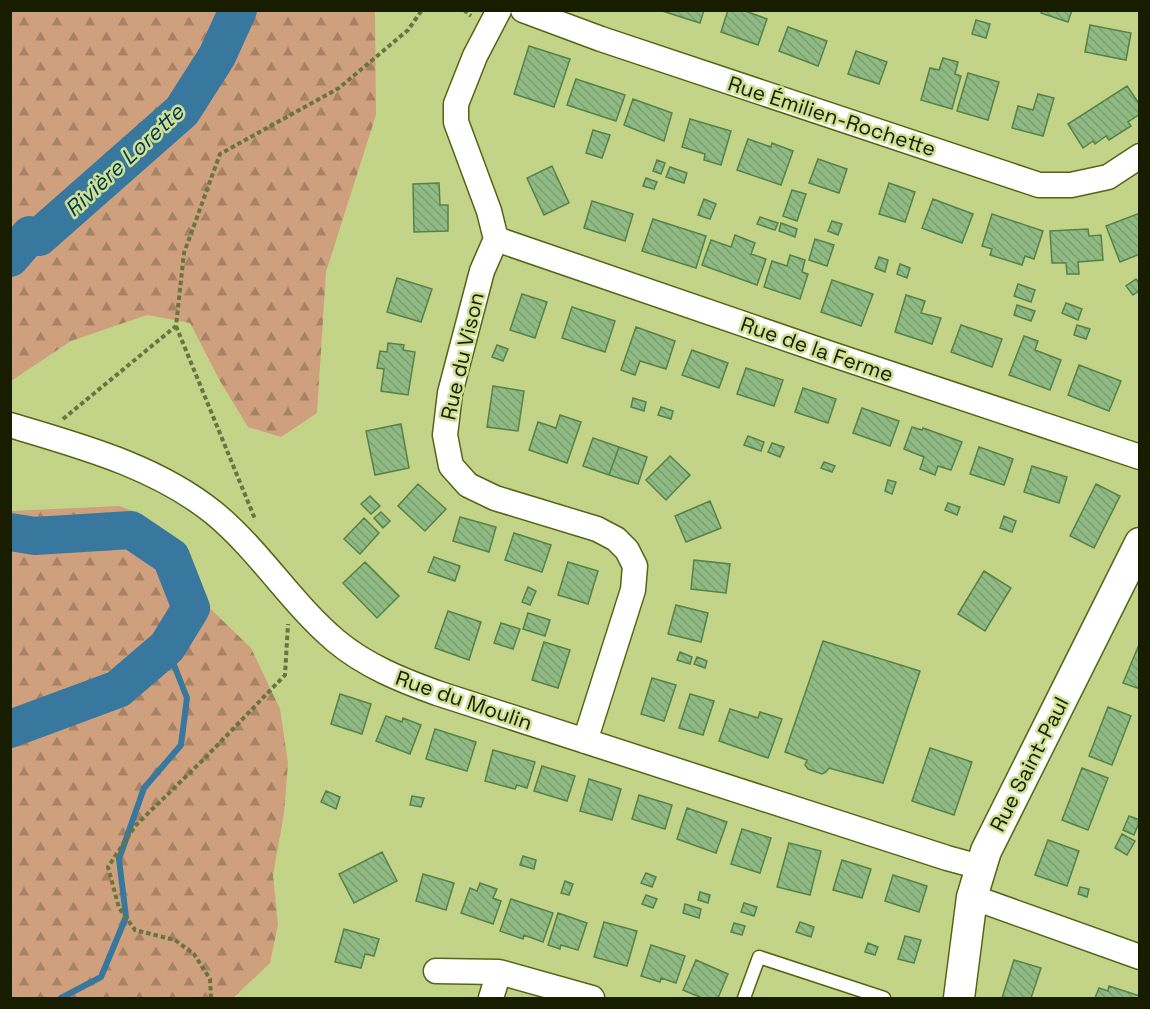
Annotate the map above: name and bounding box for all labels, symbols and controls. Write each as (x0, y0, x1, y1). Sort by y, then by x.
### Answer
street label: Rue Émilien-Rochette (725, 70, 939, 162)
water label: Rivière Lorette (59, 97, 190, 222)
street label: Rue du Vison (434, 289, 490, 423)
street label: Rue de la Ferme (737, 310, 897, 388)
street label: Rue du Moulin (392, 664, 536, 736)
street label: Rue Saint-Paul (983, 692, 1075, 836)

